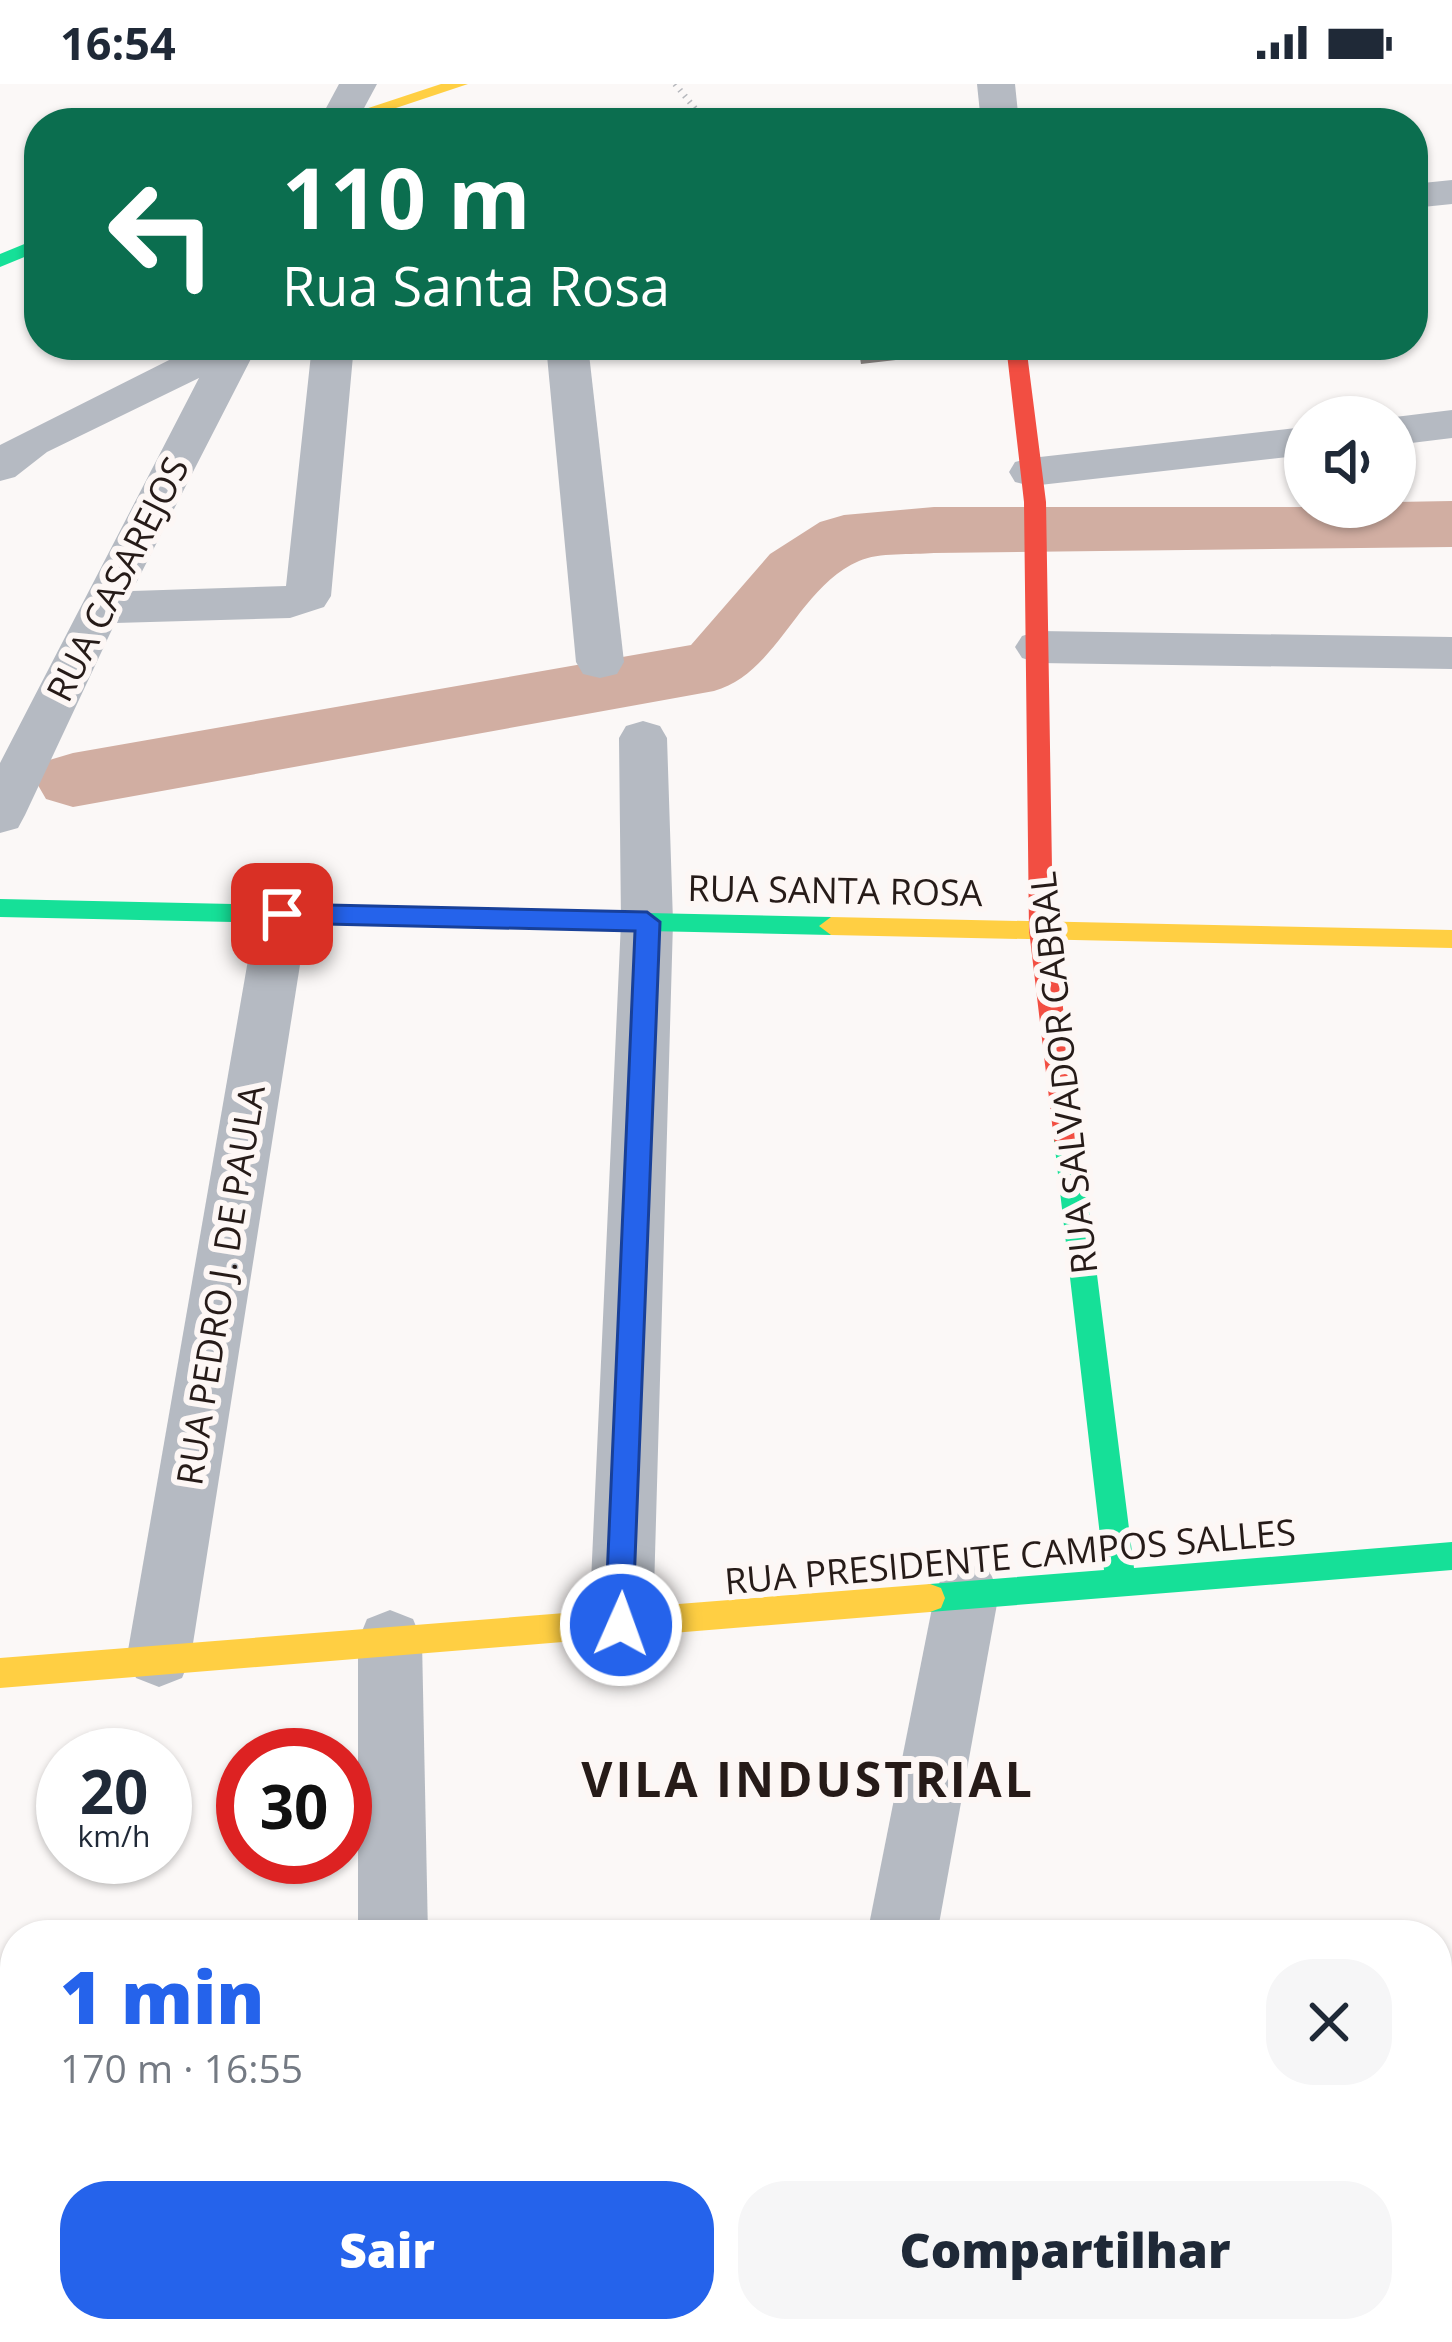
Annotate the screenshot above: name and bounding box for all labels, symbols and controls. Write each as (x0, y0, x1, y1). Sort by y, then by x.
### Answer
text: 16:54 (60, 12, 176, 73)
text: 110 m (282, 139, 530, 254)
icon: left (84, 156, 240, 312)
text: Rua Santa Rosa (282, 248, 670, 322)
map controls (1284, 396, 1416, 528)
button: sound (1284, 396, 1416, 528)
street label: RUA CASAREJOS (34, 448, 200, 710)
pin (231, 863, 333, 965)
street label: RUA SANTA ROSA (687, 863, 983, 917)
street label: RUA SALVADOR CABRAL (1018, 869, 1108, 1277)
icon: arrive (249, 881, 315, 947)
street label: RUA PEDRO J. DE PAULA (164, 1081, 276, 1488)
street label: RUA PRESIDENTE CAMPOS SALLES (722, 1507, 1298, 1605)
position arrow (558, 1562, 684, 1688)
speed limit sign: 30 (216, 1728, 372, 1884)
district label: VILA INDUSTRIAL (581, 1746, 1035, 1811)
text: 20 (80, 1750, 148, 1832)
text: km/h (78, 1815, 150, 1856)
text: 1 min (60, 1947, 265, 2045)
button: close (1266, 1959, 1392, 2085)
text: 170 m · 16:55 (60, 2041, 303, 2094)
button: Sair (60, 2181, 714, 2319)
button: Compartilhar (738, 2181, 1392, 2319)

